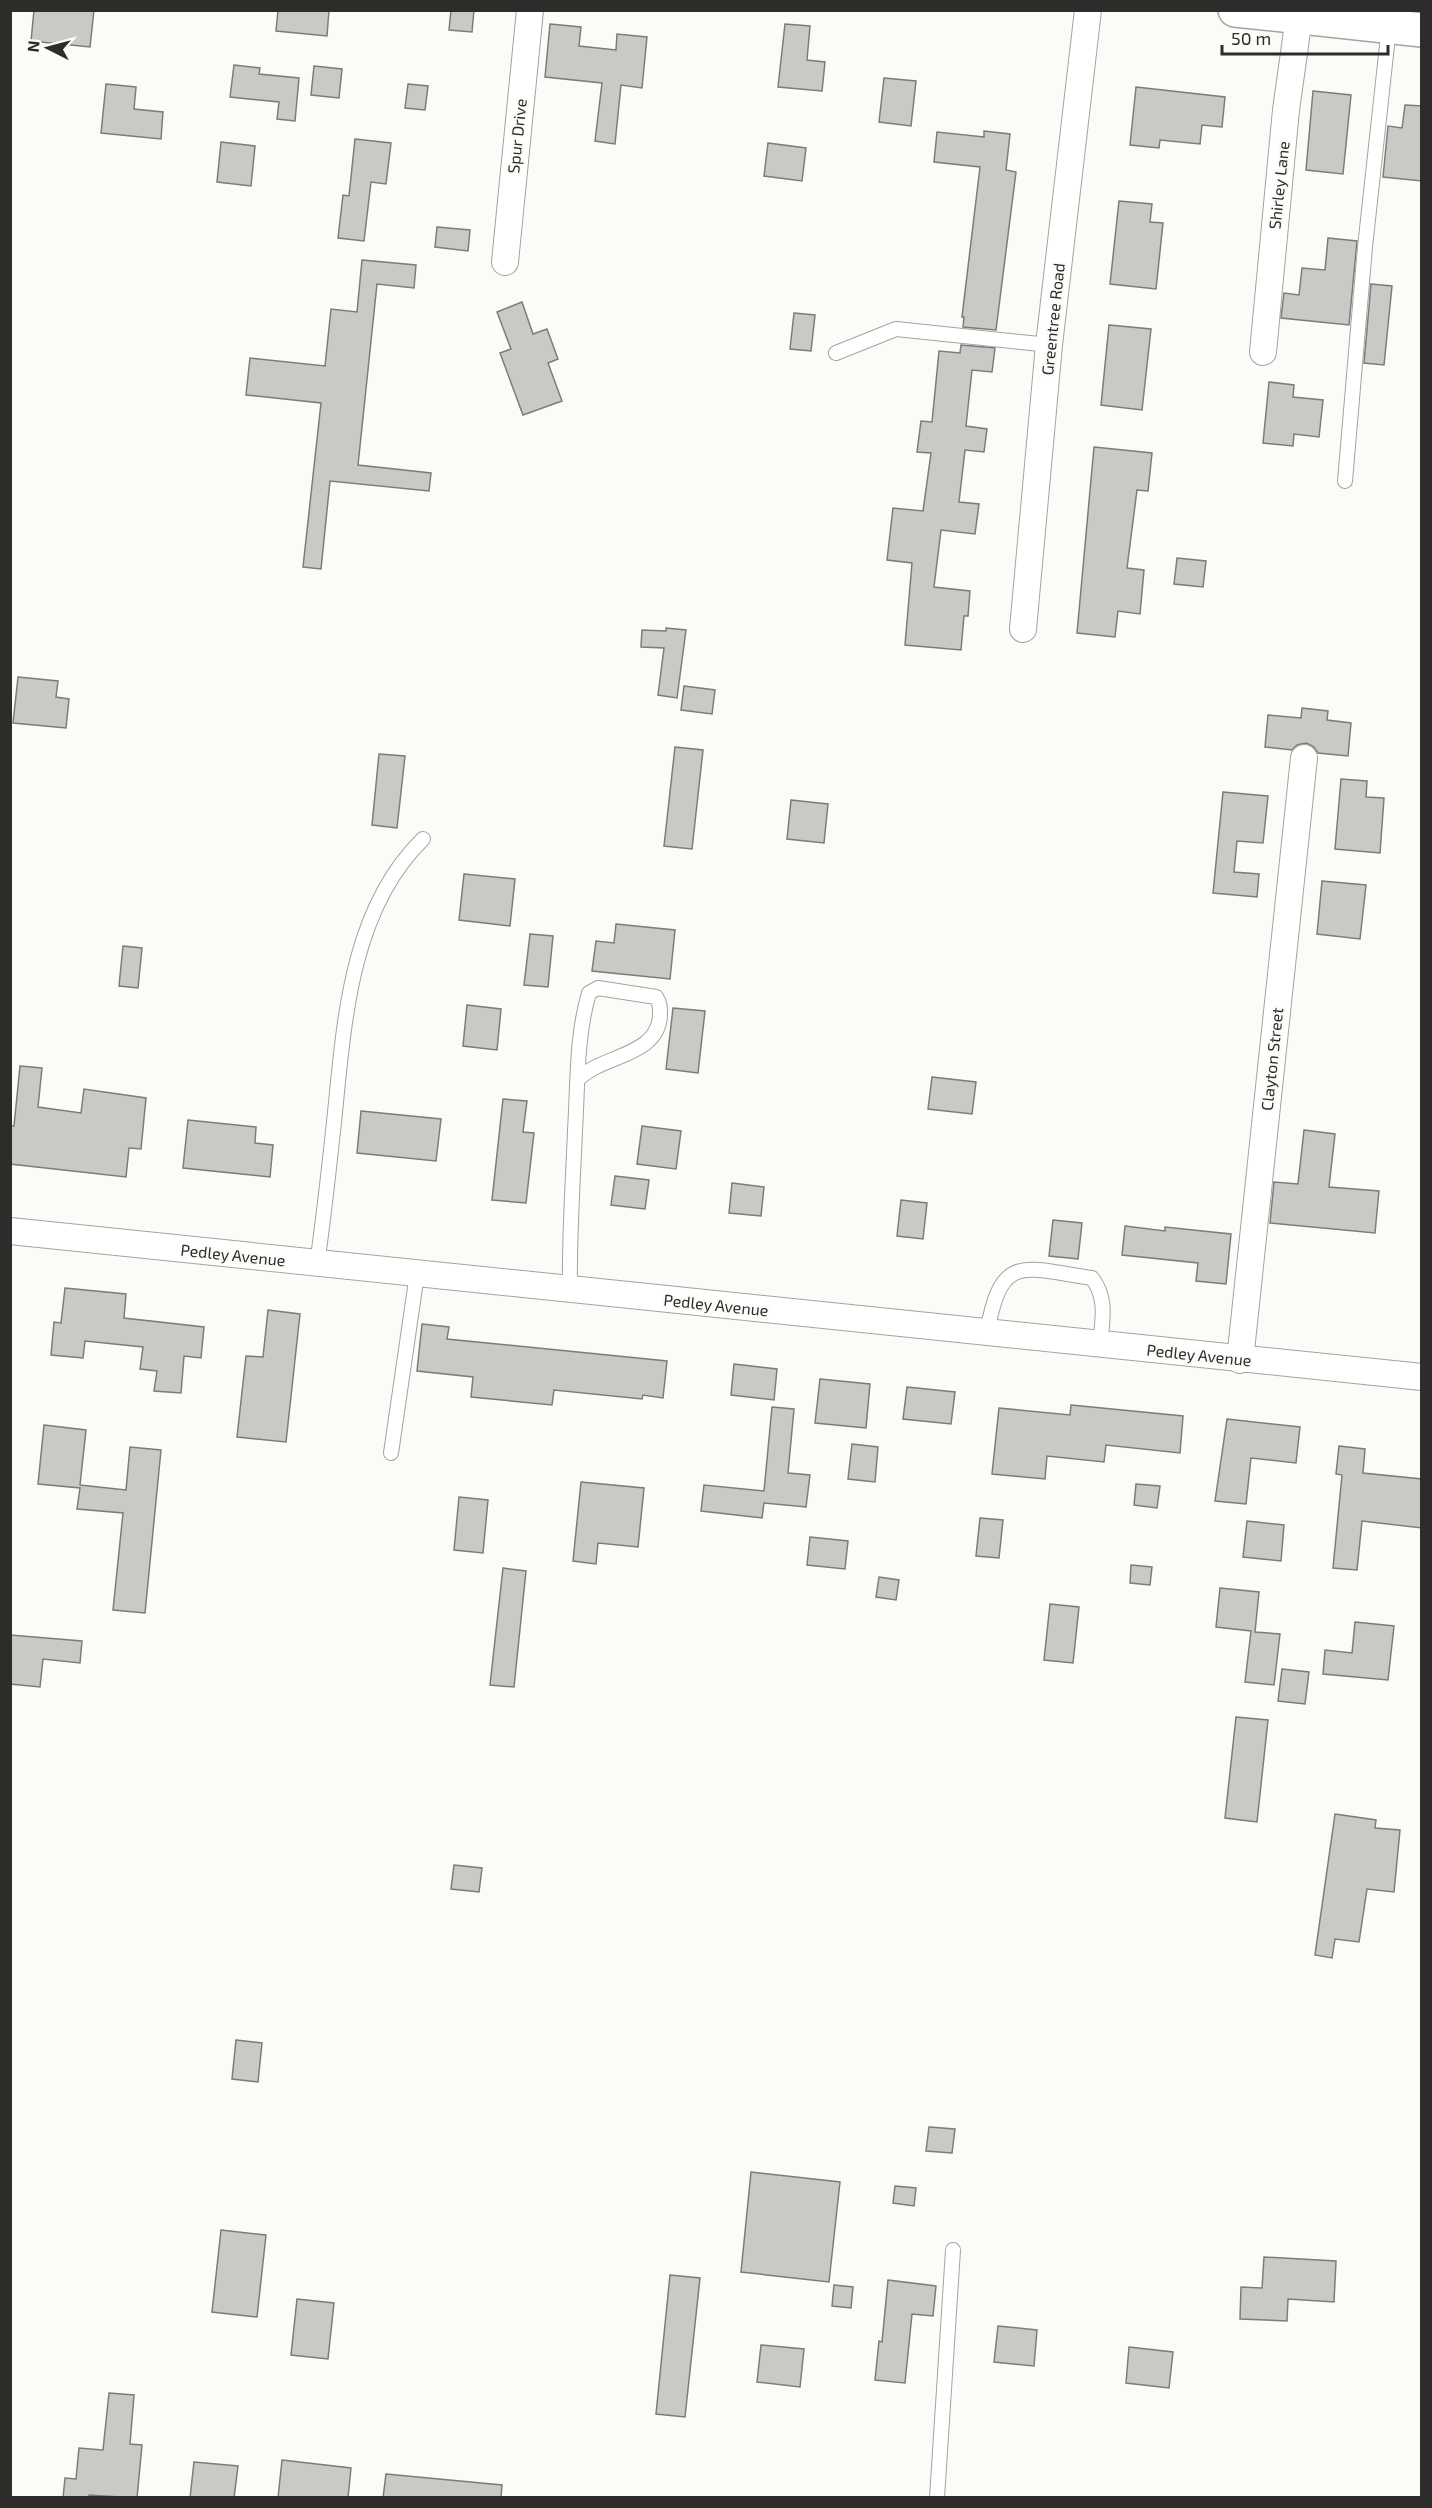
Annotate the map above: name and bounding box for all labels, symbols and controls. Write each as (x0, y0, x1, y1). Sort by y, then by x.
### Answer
north arrow (18, 18, 78, 78)
scale bar (1222, 18, 1388, 56)
text: 50 m (1231, 27, 1271, 49)
text: N (23, 40, 43, 53)
street label: Spur Drive (503, 98, 530, 174)
street label: Shirley Lane (1264, 140, 1293, 230)
street label: Greentree Road (1037, 262, 1068, 376)
street label: Clayton Street (1257, 1006, 1286, 1111)
street label: Pedley Avenue (180, 1240, 286, 1269)
street label: Pedley Avenue (663, 1290, 769, 1319)
street label: Pedley Avenue (1146, 1340, 1252, 1369)

